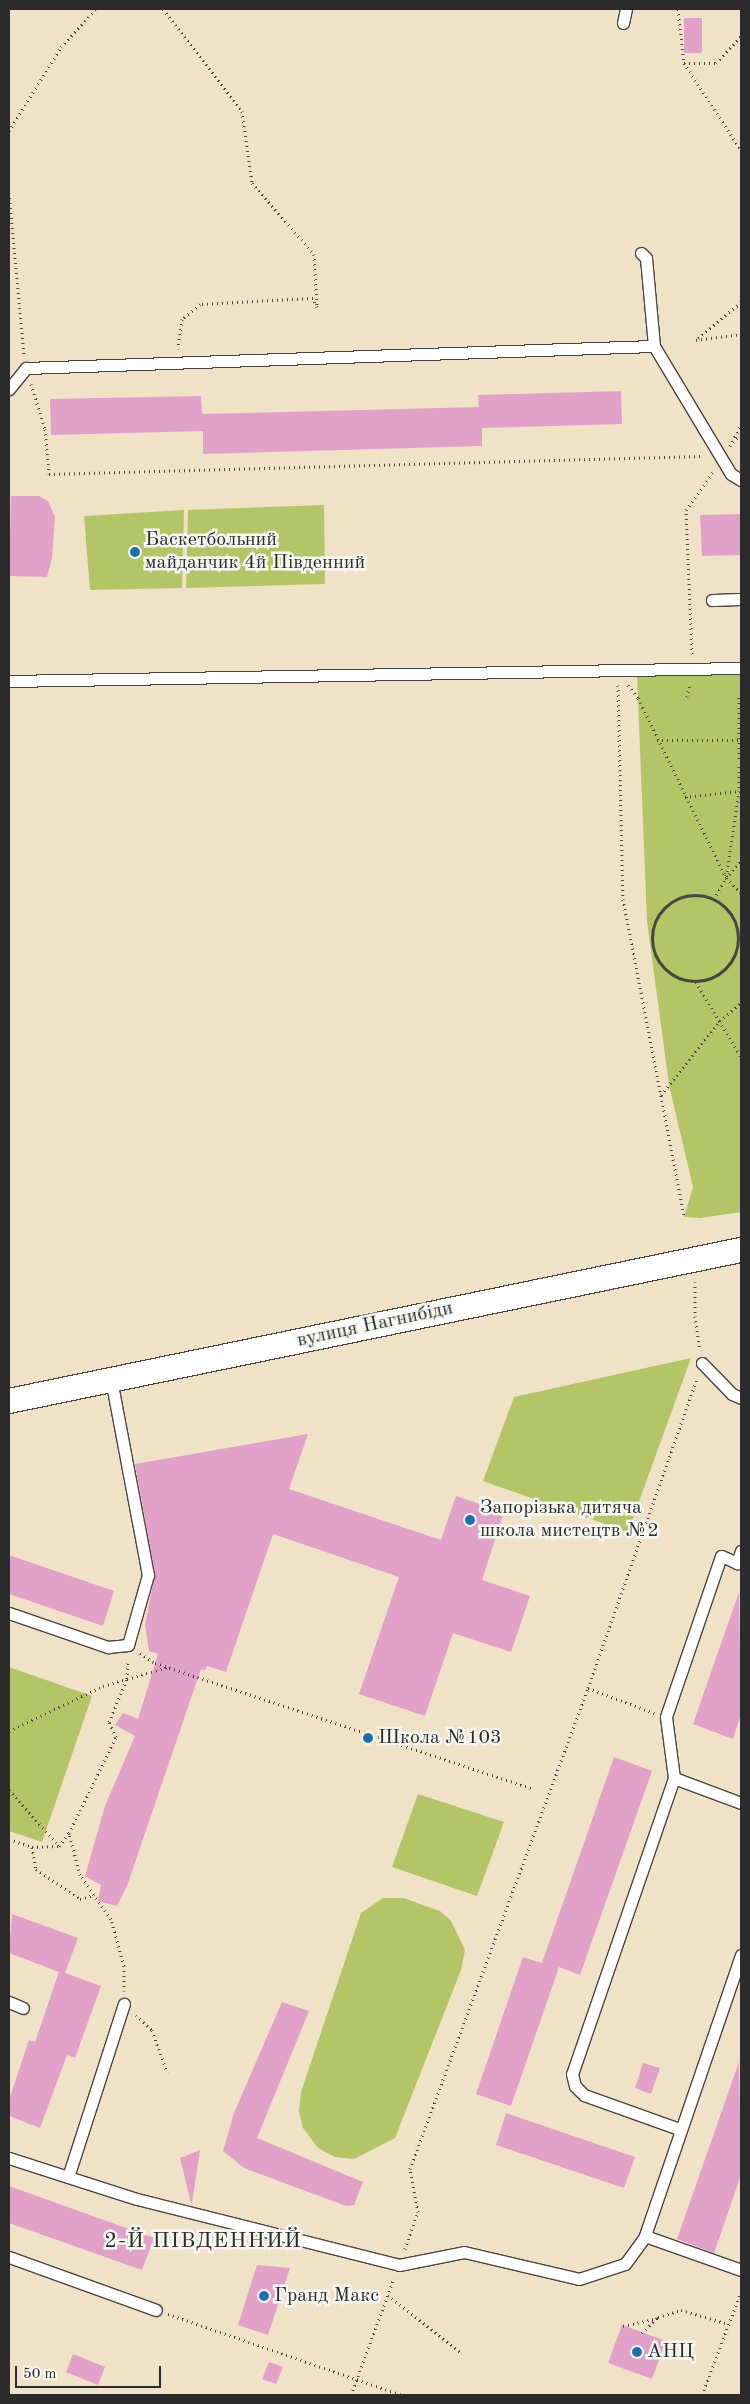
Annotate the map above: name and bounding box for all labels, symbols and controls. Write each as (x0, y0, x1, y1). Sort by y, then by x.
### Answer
place label: Баскетбольний майданчик 4й Південний (145, 528, 365, 575)
marker: Баскетбольний майданчик 4й Південний (129, 546, 141, 558)
street label: вулиця Нагнибіди (295, 1297, 455, 1353)
place label: Запорізька дитяча школа мистецтв №2 (480, 1496, 659, 1543)
marker: Запорізька дитяча школа мистецтв №2 (464, 1514, 476, 1526)
place label: Школа №103 (378, 1726, 502, 1750)
marker: Школа №103 (362, 1732, 374, 1744)
district label: 2-Й ПІВДЕННИЙ (103, 2229, 303, 2255)
place label: Гранд Макс (274, 2284, 379, 2308)
marker: Гранд Макс (258, 2290, 270, 2302)
place label: АНЦ (647, 2340, 694, 2364)
marker: АНЦ (631, 2346, 643, 2358)
scale bar (18, 2356, 164, 2388)
text: 50 m (23, 2367, 57, 2382)

